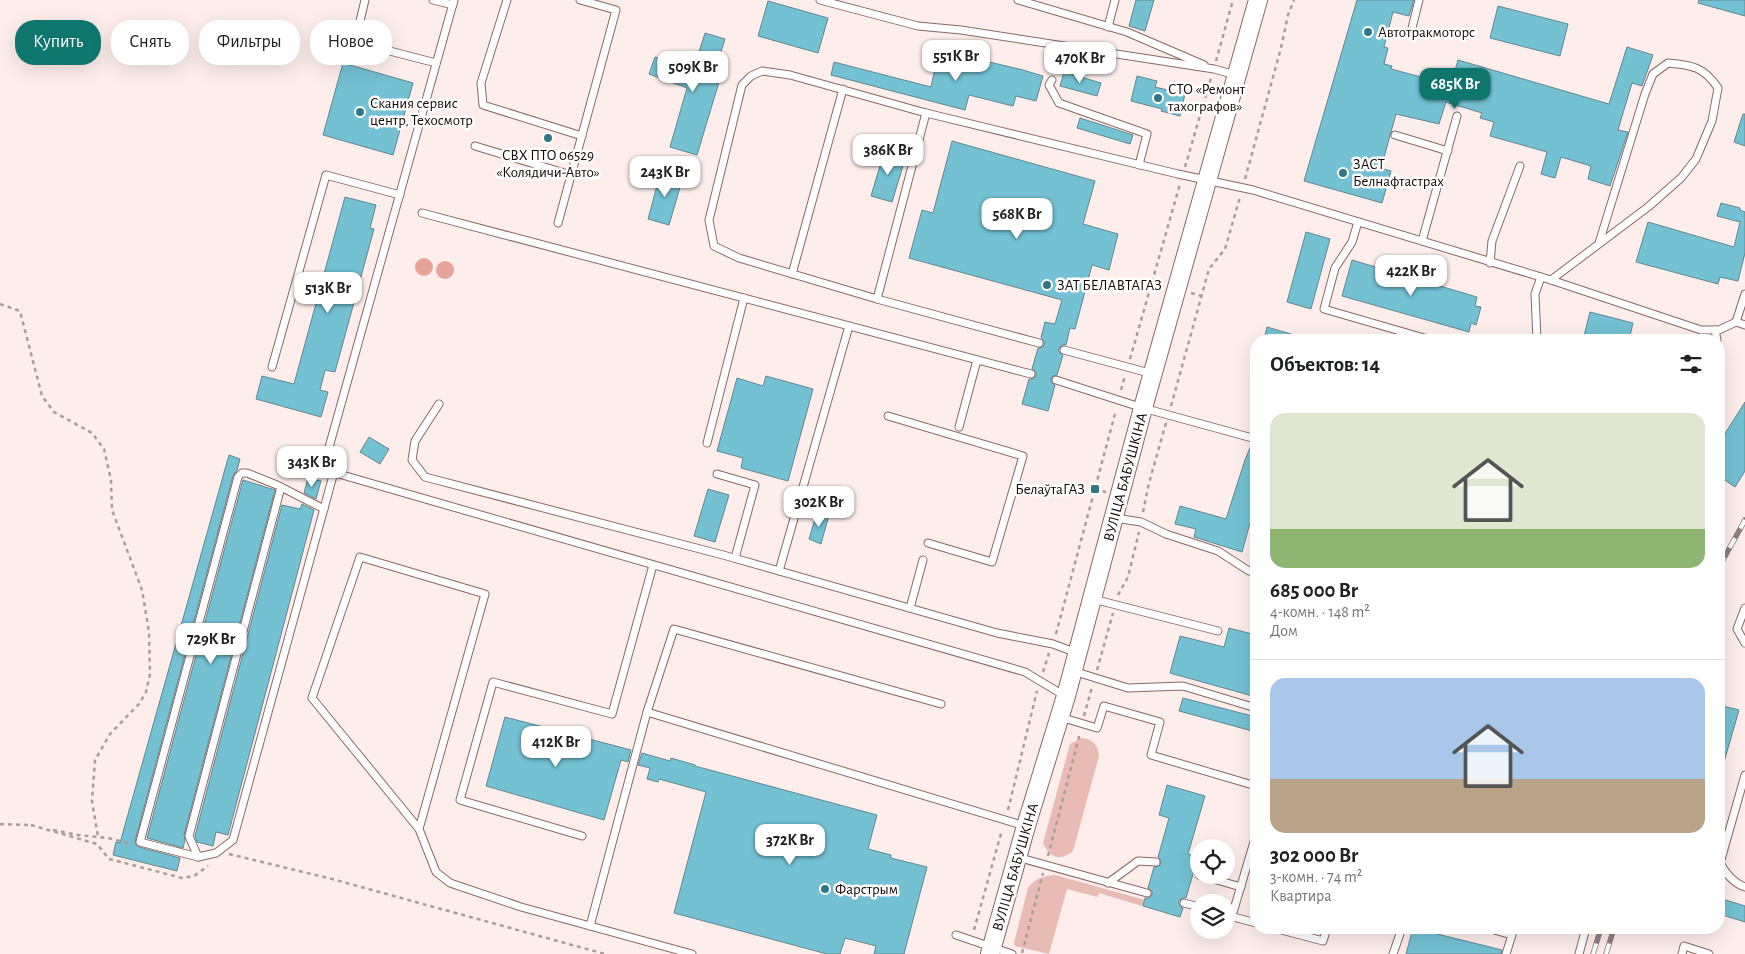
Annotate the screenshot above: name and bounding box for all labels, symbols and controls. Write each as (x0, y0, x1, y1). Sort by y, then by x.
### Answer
chip: Купить (15, 20, 101, 65)
chip: Снять (111, 20, 189, 65)
chip: Фильтры (199, 20, 300, 65)
chip: Новое (310, 20, 392, 65)
place label: Автотракмоторс (1378, 25, 1475, 40)
marker: Автотракмоторс (1362, 26, 1374, 38)
pin: 551K Br (910, 39, 1002, 82)
pin: 470K Br (1034, 42, 1126, 84)
text: 551K Br (933, 48, 979, 64)
text: 470K Br (1055, 50, 1105, 66)
pin: 509K Br (647, 51, 739, 93)
text: 509K Br (668, 59, 718, 75)
pin: 685K Br (1409, 68, 1501, 110)
text: 685K Br (1430, 76, 1480, 92)
place label: СТО «Ремонт тахографов» (1167, 82, 1246, 114)
marker: СТО «Ремонт тахографов» (1152, 92, 1164, 104)
place label: Скания сервис центр, Техосмотр (370, 96, 473, 128)
marker: Скания сервис центр, Техосмотр (354, 106, 366, 118)
marker: СВХ ПТО 06529 «Колядичи-Авто» (542, 132, 554, 144)
pin: 386K Br (842, 134, 934, 176)
text: 386K Br (863, 142, 913, 158)
place label: СВХ ПТО 06529 «Колядичи-Авто» (496, 148, 600, 180)
pin: 243K Br (619, 156, 711, 198)
place label: ЗАСТ Белнафтастрах (1353, 157, 1444, 189)
text: 243K Br (641, 164, 689, 180)
marker: ЗАСТ Белнафтастрах (1337, 167, 1349, 179)
pin: 568K Br (971, 198, 1063, 240)
text: 568K Br (992, 206, 1042, 222)
pin: 422K Br (1365, 254, 1457, 297)
text: 422K Br (1386, 263, 1436, 279)
pin: 513K Br (282, 272, 374, 314)
place label: ЗАТ БЕЛАВТАГАЗ (1057, 278, 1162, 293)
marker: ЗАТ БЕЛАВТАГАЗ (1041, 279, 1053, 291)
text: 513K Br (305, 280, 351, 296)
icon: filters (1677, 350, 1705, 378)
text: Объектов: 14 (1270, 354, 1380, 375)
street label: ВУЛІЦА БАБУШКІНА (1101, 411, 1150, 543)
icon: home (1443, 445, 1533, 535)
pin: 343K Br (266, 446, 358, 488)
text: 343K Br (288, 454, 336, 470)
place label: БелаўтаГАЗ (1015, 482, 1085, 497)
marker: БелаўтаГАЗ (1089, 483, 1101, 495)
pin: 302K Br (773, 486, 865, 528)
text: 302K Br (794, 494, 844, 510)
text: 685 000 Br (1270, 580, 1358, 601)
text: 4-комн. · 148 m² (1270, 604, 1370, 620)
pin: 729K Br (165, 622, 257, 665)
text: Дом (1270, 623, 1298, 639)
text: 729K Br (187, 631, 235, 647)
icon: home (1443, 711, 1533, 801)
pin: 412K Br (510, 726, 602, 768)
text: 412K Br (532, 734, 580, 750)
street label: ВУЛІЦА БАБУШКІНА (990, 801, 1041, 933)
pin: 372K Br (744, 824, 836, 866)
text: 372K Br (766, 832, 814, 848)
map controls (1190, 839, 1235, 939)
button: locate (1190, 839, 1235, 884)
text: 302 000 Br (1270, 845, 1358, 866)
text: 3-комн. · 74 m² (1270, 869, 1362, 885)
place label: Фарстрым (835, 882, 898, 897)
marker: Фарстрым (819, 883, 831, 895)
text: Квартира (1270, 888, 1332, 904)
button: layers (1190, 894, 1235, 939)

